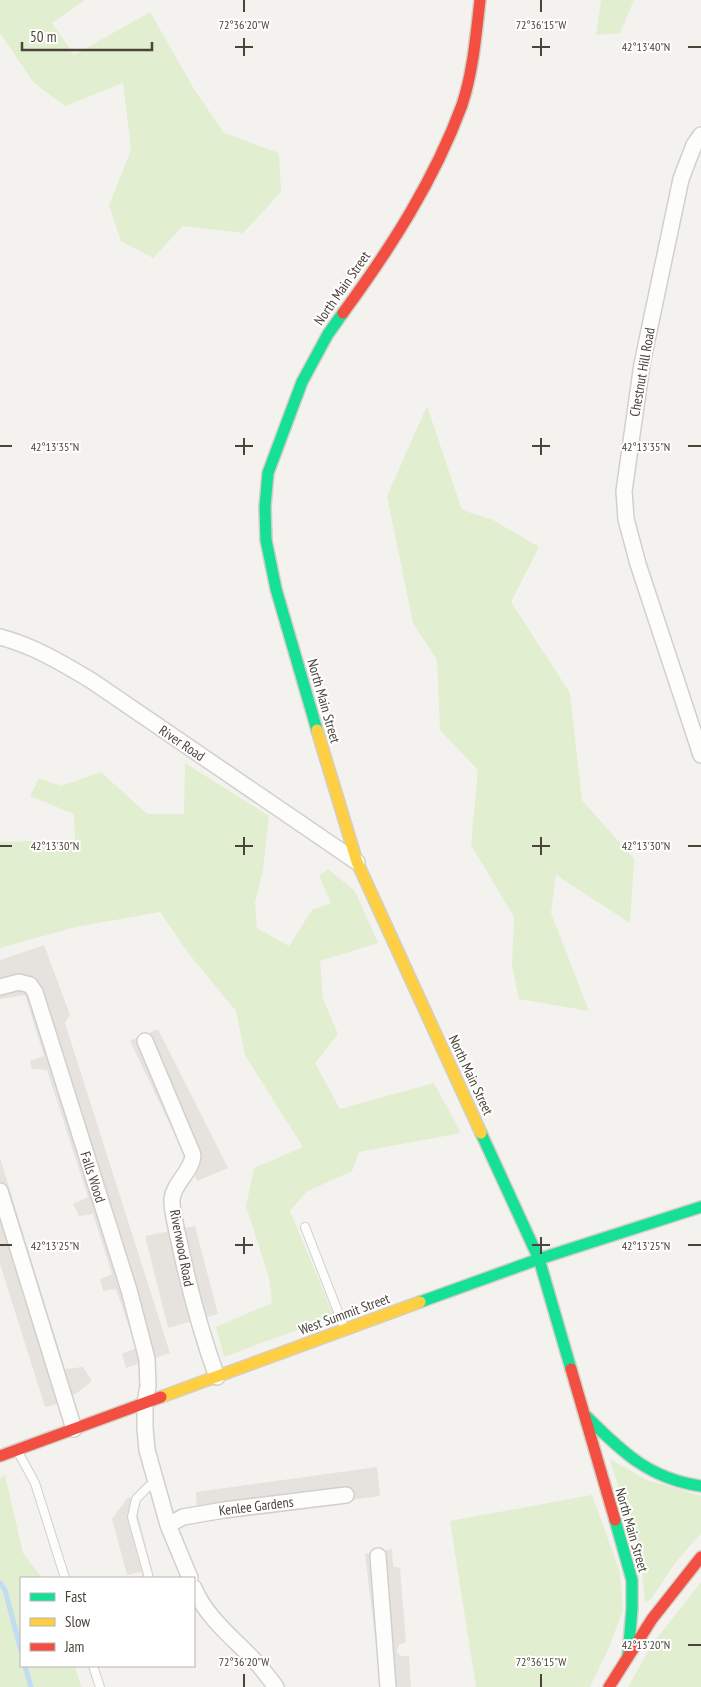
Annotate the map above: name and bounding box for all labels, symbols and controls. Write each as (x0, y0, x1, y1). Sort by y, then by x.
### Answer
text: 72°36'20"W (219, 17, 269, 32)
text: 72°36'15"W (516, 17, 566, 32)
scale bar (22, 20, 152, 52)
text: 50 m (30, 27, 56, 46)
text: 42°13'40"N (622, 39, 670, 54)
street label: North Main Street (310, 247, 374, 329)
street label: Chestnut Hill Road (625, 326, 659, 418)
text: 42°13'35"N (31, 439, 79, 454)
text: 42°13'35"N (622, 439, 670, 454)
street label: North Main Street (303, 657, 345, 745)
street label: River Road (156, 721, 208, 765)
text: 42°13'30"N (31, 838, 79, 853)
text: 42°13'30"N (622, 838, 670, 853)
street label: North Main Street (445, 1032, 497, 1118)
street label: Falls Wood (76, 1149, 110, 1205)
street label: Riverwood Road (166, 1208, 198, 1288)
text: 42°13'25"N (31, 1238, 79, 1253)
text: 42°13'25"N (622, 1238, 670, 1253)
street label: West Summit Street (296, 1289, 392, 1339)
street label: North Main Street (611, 1486, 653, 1574)
street label: Kenlee Gardens (218, 1492, 295, 1520)
legend (20, 1577, 195, 1667)
text: Fast (65, 1587, 86, 1606)
text: Slow (65, 1612, 90, 1631)
text: Jam (64, 1637, 84, 1656)
text: 42°13'20"N (622, 1637, 670, 1652)
text: 72°36'20"W (219, 1654, 269, 1669)
text: 72°36'15"W (516, 1654, 566, 1669)

